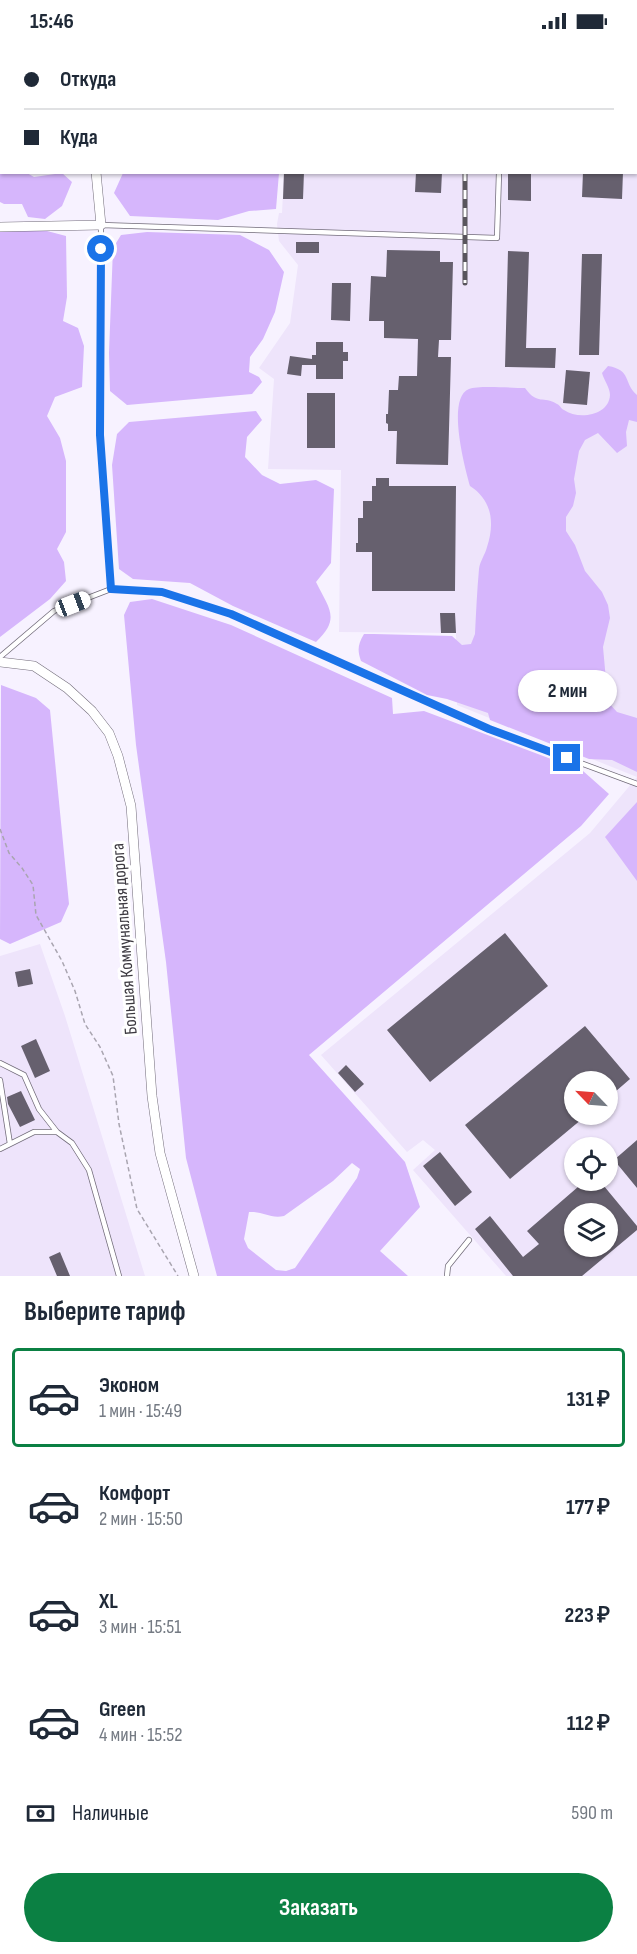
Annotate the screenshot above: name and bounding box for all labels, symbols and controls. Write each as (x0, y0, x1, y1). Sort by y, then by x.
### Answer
text: 15:46 (30, 8, 74, 35)
text: Откуда (60, 66, 116, 93)
text: Куда (60, 124, 98, 151)
route start (87, 235, 114, 262)
car (53, 589, 93, 619)
callout: 2 мин (518, 671, 616, 713)
text: 2 мин (548, 679, 587, 703)
route end (553, 744, 580, 771)
street label: Большая Коммунальная дорога (107, 842, 142, 1035)
north arrow (564, 1071, 618, 1125)
map controls (564, 1071, 618, 1257)
button: locate (564, 1137, 618, 1191)
button: layers (564, 1203, 618, 1257)
text: Выберите тариф (24, 1296, 186, 1328)
icon: car (27, 1371, 81, 1425)
text: Эконом (99, 1372, 159, 1399)
text: 131 ₽ (567, 1386, 610, 1413)
text: 1 мин · 15:49 (99, 1399, 182, 1423)
icon: car (27, 1479, 81, 1533)
text: Комфорт (99, 1480, 170, 1507)
text: 177 ₽ (566, 1494, 610, 1521)
text: 2 мин · 15:50 (99, 1507, 183, 1531)
icon: car (27, 1587, 81, 1641)
text: XL (99, 1588, 118, 1615)
text: 223 ₽ (565, 1602, 610, 1629)
text: 3 мин · 15:51 (99, 1615, 181, 1639)
icon: car (27, 1695, 81, 1749)
text: Green (99, 1696, 146, 1723)
text: 112 ₽ (567, 1710, 610, 1737)
text: 4 мин · 15:52 (99, 1723, 182, 1747)
icon: cash (24, 1797, 57, 1830)
text: Наличные (72, 1800, 149, 1827)
text: 590 m (571, 1801, 613, 1825)
button: Заказать (24, 1873, 613, 1942)

